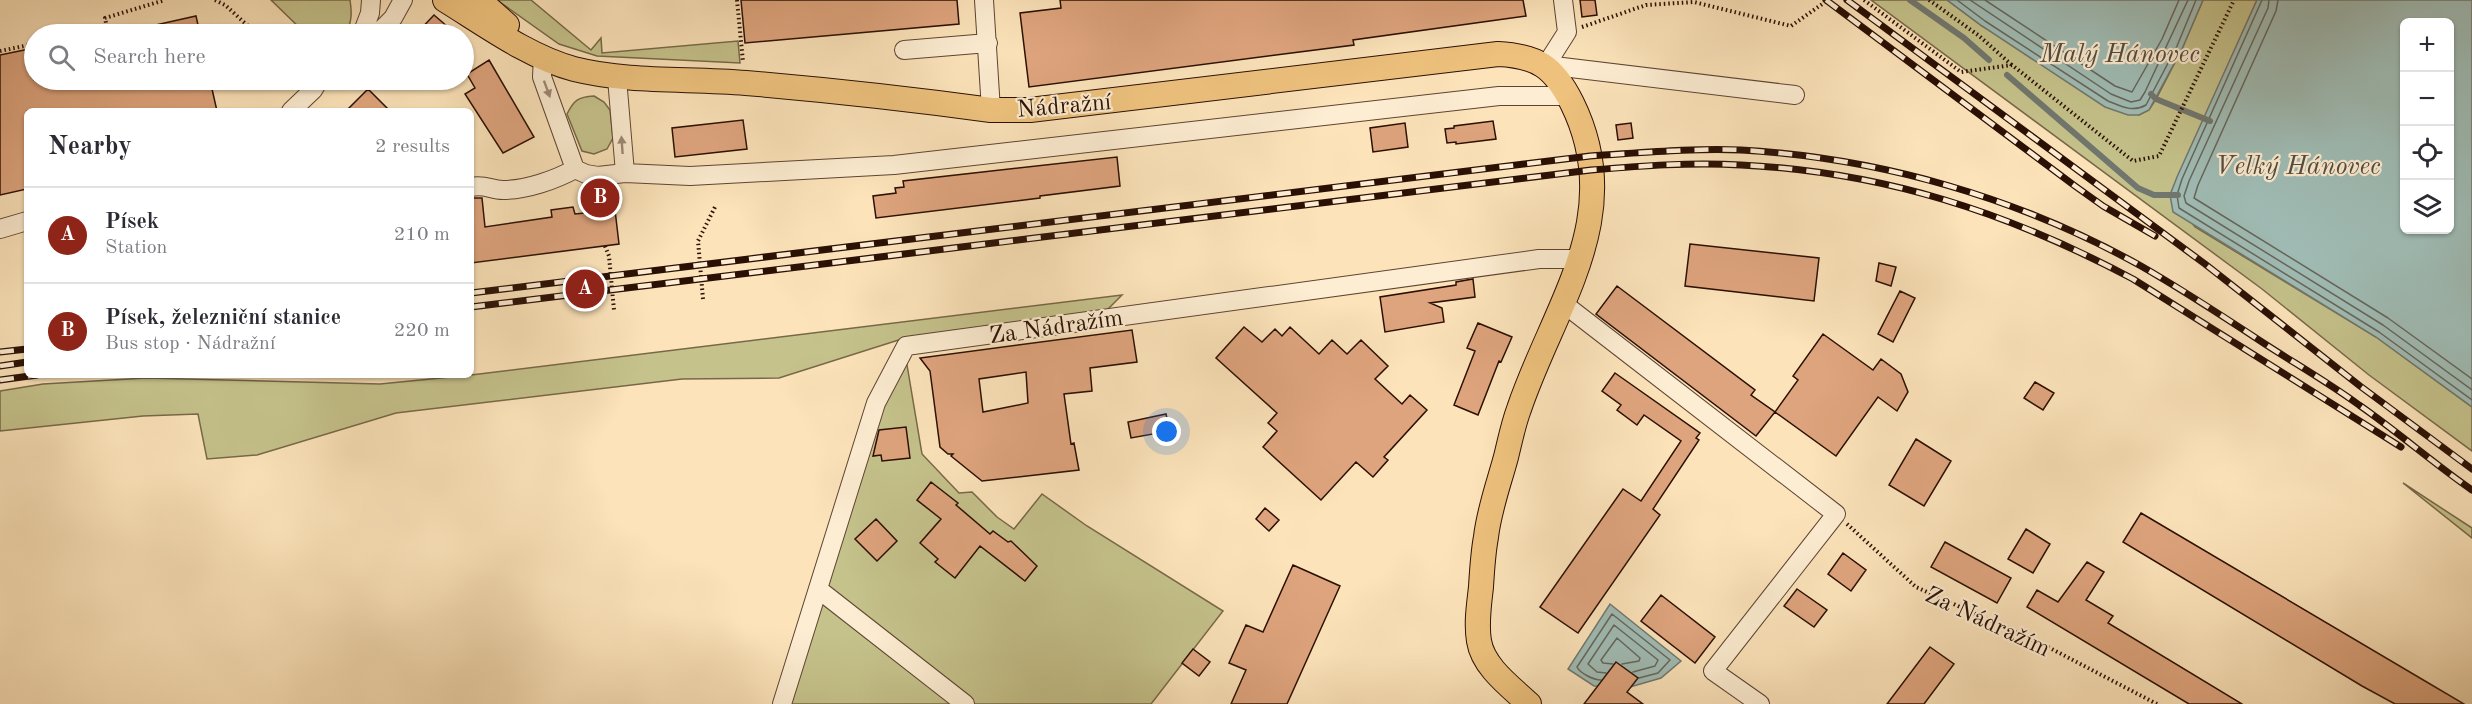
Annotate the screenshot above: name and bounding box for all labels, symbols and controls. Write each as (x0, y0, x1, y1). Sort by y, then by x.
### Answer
map controls (2400, 18, 2454, 234)
button: + (2400, 18, 2454, 72)
search box (24, 24, 474, 90)
icon: search (45, 41, 78, 74)
water label: Malý Hánovec (2039, 42, 2200, 68)
text: Search here (93, 46, 206, 68)
button: − (2400, 72, 2454, 126)
one-way arrow (542, 81, 552, 99)
street label: Nádražní (1016, 91, 1113, 123)
button: locate (2400, 126, 2454, 180)
text: Nearby (48, 134, 132, 160)
one-way arrow (618, 135, 627, 154)
text: 2 results (375, 137, 450, 157)
water label: Velký Hánovec (2215, 154, 2381, 180)
pin: B (580, 176, 620, 220)
button: layers (2400, 180, 2454, 234)
text: Písek (105, 211, 159, 233)
text: A (60, 225, 75, 245)
text: 210 m (394, 225, 450, 245)
text: Station (105, 238, 167, 258)
pin: A (566, 266, 604, 312)
text: Písek, železniční stanice (105, 307, 341, 329)
street label: Za Nádražím (988, 307, 1125, 349)
text: B (60, 321, 75, 341)
text: 220 m (394, 321, 450, 341)
text: Bus stop · Nádražní (105, 334, 275, 354)
your location (1152, 417, 1181, 446)
street label: Za Nádražím (1921, 583, 2053, 662)

